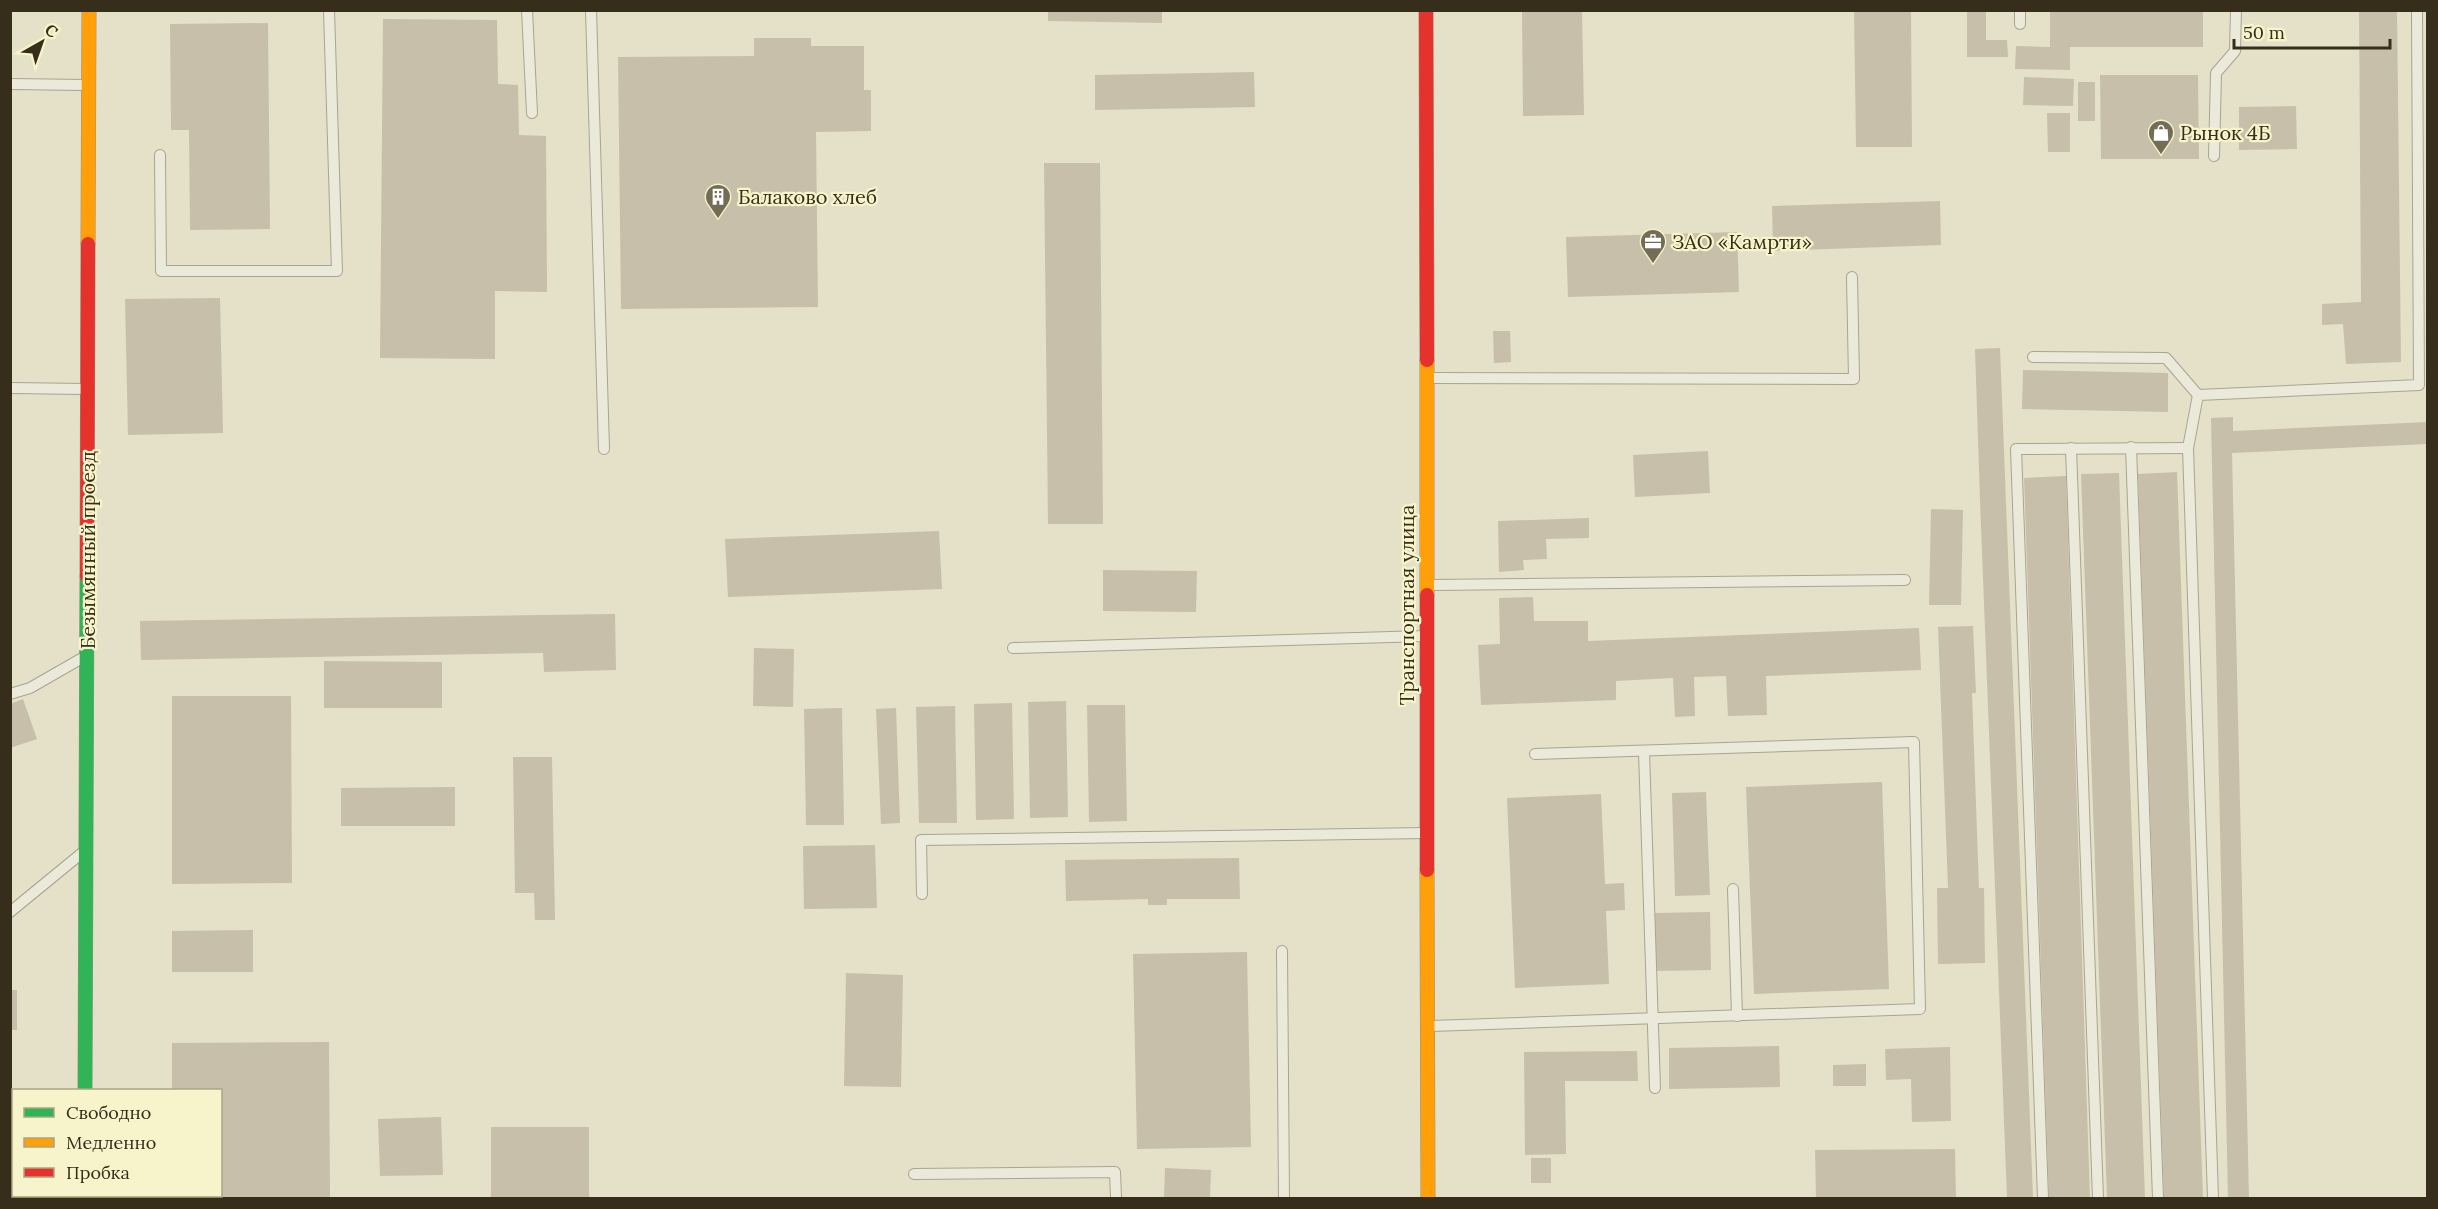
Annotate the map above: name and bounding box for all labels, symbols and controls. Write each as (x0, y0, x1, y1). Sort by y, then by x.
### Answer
north arrow (12, 12, 72, 72)
scale bar (2234, 12, 2390, 50)
text: С (41, 19, 62, 42)
text: 50 m (2243, 21, 2285, 44)
shop icon: Рынок 4Б (2146, 118, 2176, 156)
place label: Рынок 4Б (2180, 120, 2270, 145)
building icon: Балаково хлеб (703, 182, 733, 220)
place label: Балаково хлеб (738, 184, 877, 209)
office icon: ЗАО «Камрти» (1638, 227, 1668, 265)
place label: ЗАО «Камрти» (1672, 229, 1812, 254)
street label: Безымянный проезд (75, 451, 100, 649)
street label: Транспортная улица (1394, 505, 1419, 705)
legend (12, 1089, 222, 1197)
text: Свободно (66, 1101, 151, 1124)
text: Медленно (66, 1131, 156, 1154)
text: Пробка (66, 1161, 130, 1184)

